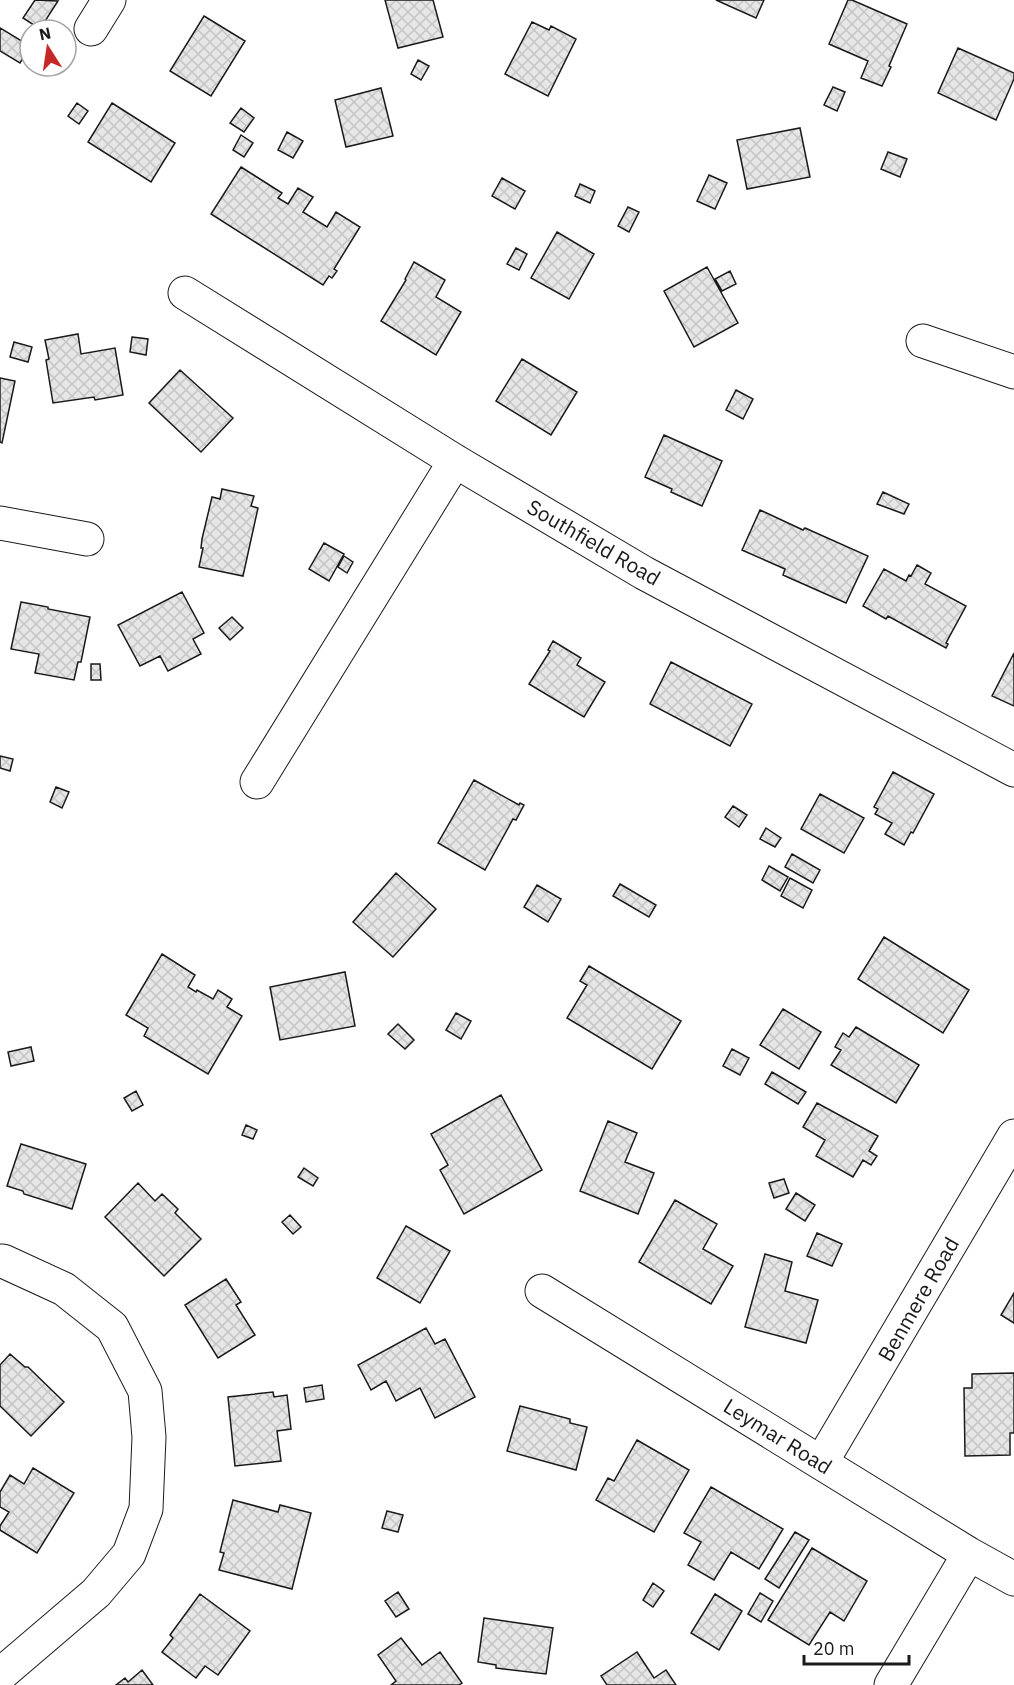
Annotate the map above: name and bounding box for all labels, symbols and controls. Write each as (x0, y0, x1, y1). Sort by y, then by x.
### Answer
north arrow (18, 18, 78, 78)
text: N (37, 22, 53, 44)
street label: Southfield Road (522, 492, 666, 592)
street label: Benmere Road (871, 1232, 965, 1366)
street label: Leymar Road (719, 1392, 837, 1480)
scale bar (804, 1628, 909, 1666)
text: 20 m (813, 1637, 855, 1660)

